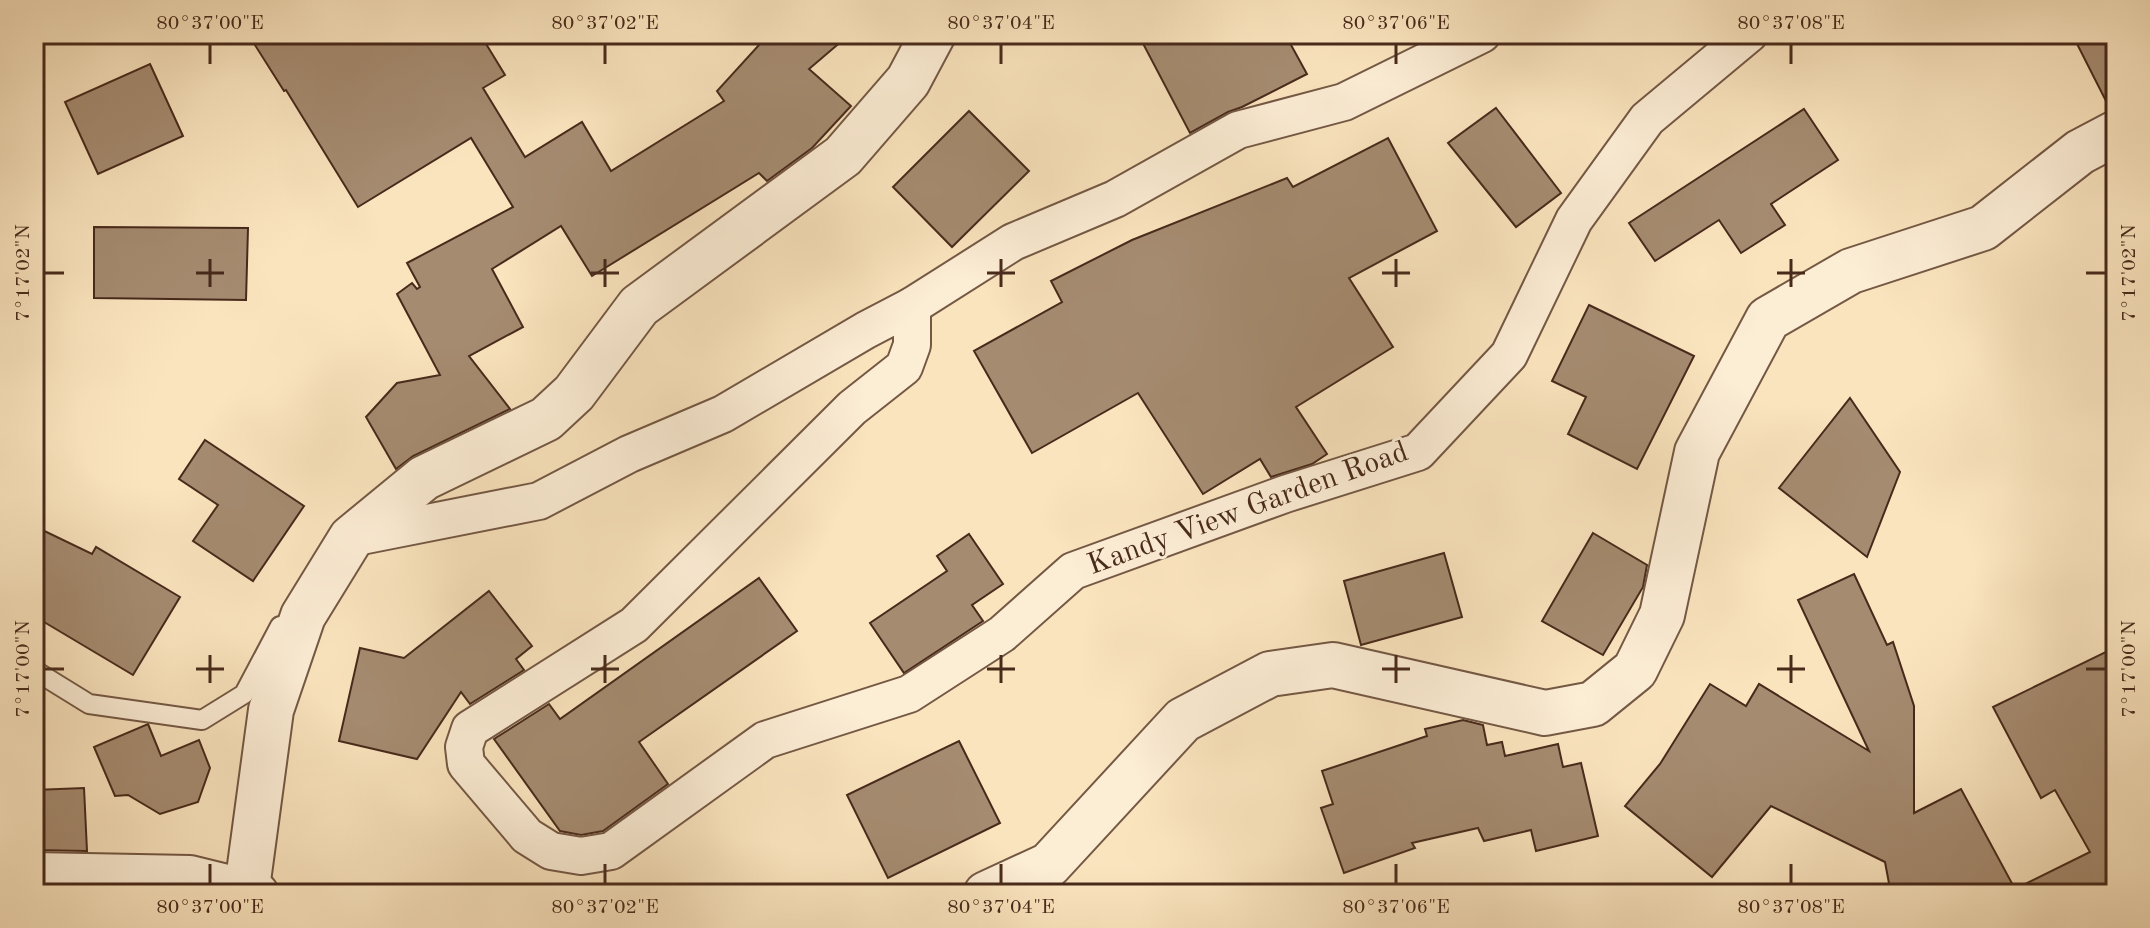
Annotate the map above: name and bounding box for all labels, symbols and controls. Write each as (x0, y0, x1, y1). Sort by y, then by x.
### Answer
text: 80°37'00"E (156, 14, 264, 34)
text: 80°37'02"E (551, 14, 659, 34)
text: 80°37'04"E (947, 14, 1055, 34)
text: 80°37'06"E (1342, 14, 1450, 34)
text: 80°37'08"E (1737, 14, 1845, 34)
text: 7°17'02"N (14, 224, 34, 322)
text: 7°17'02"N (2120, 224, 2140, 322)
street label: Kandy View Garden Road (1084, 437, 1412, 581)
text: 7°17'00"N (14, 620, 34, 718)
text: 7°17'00"N (2120, 620, 2140, 718)
text: 80°37'00"E (156, 898, 264, 918)
text: 80°37'02"E (551, 898, 659, 918)
text: 80°37'04"E (947, 898, 1055, 918)
text: 80°37'06"E (1342, 898, 1450, 918)
text: 80°37'08"E (1737, 898, 1845, 918)

